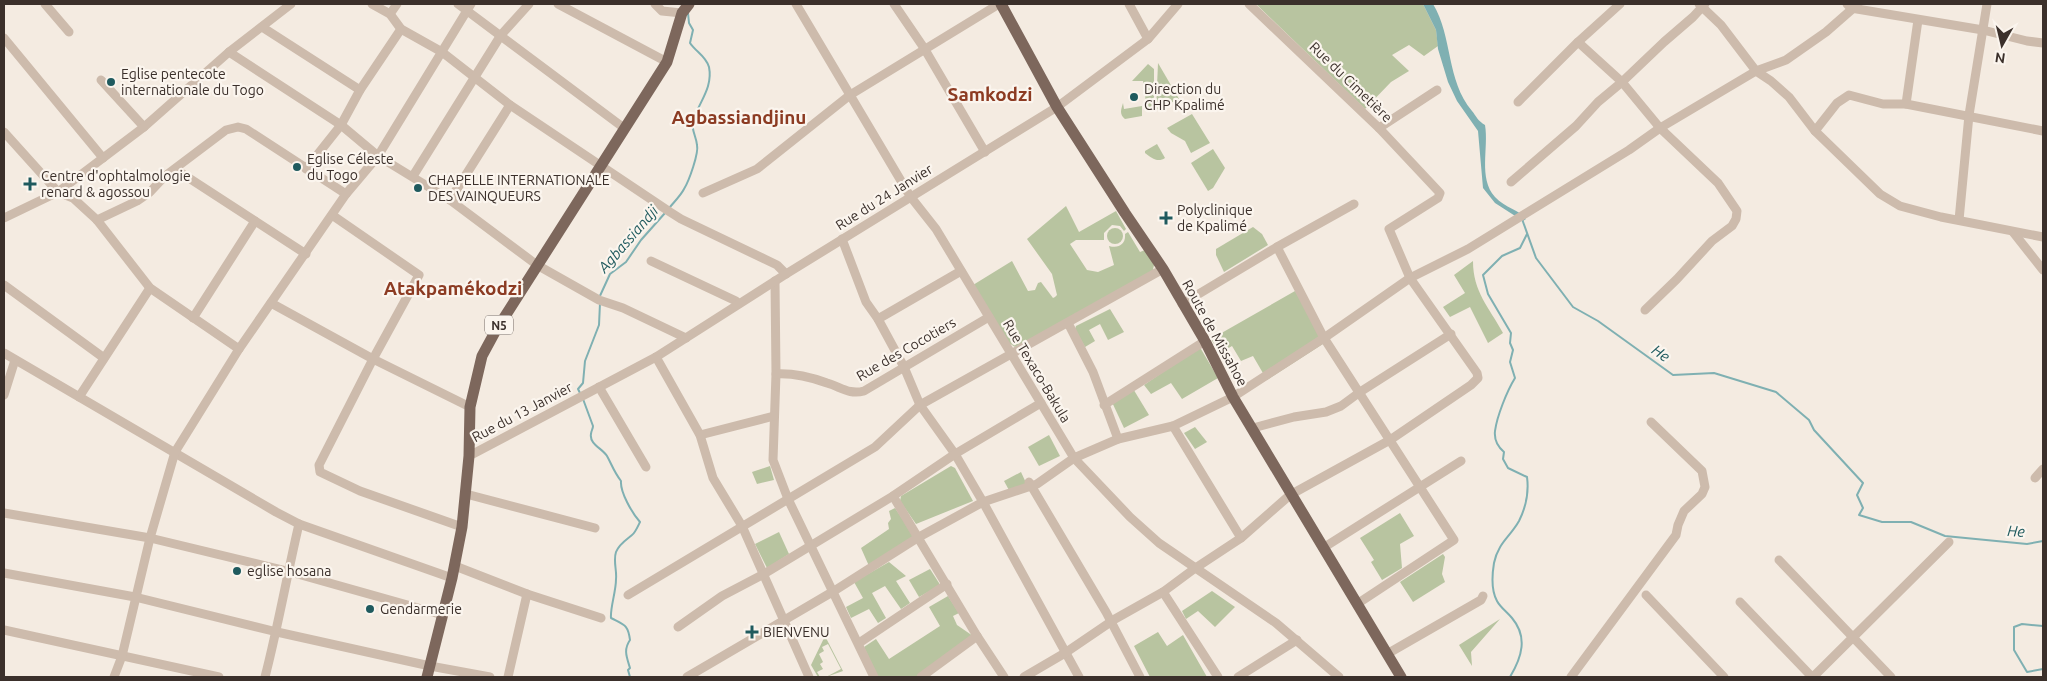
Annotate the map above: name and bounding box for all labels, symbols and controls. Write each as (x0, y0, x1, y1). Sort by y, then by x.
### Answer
north arrow (1977, 20, 2027, 70)
street label: Rue du Cimetière (1306, 39, 1396, 125)
text: N (1994, 49, 2006, 67)
place label: Eglise pentecote internationale du Togo (121, 66, 264, 98)
marker: Eglise pentecote internationale du Togo (105, 76, 117, 88)
place label: Direction du CHP Kpalimé (1144, 81, 1225, 113)
district label: Samkodzi (947, 83, 1033, 105)
marker: Direction du CHP Kpalimé (1128, 91, 1140, 103)
district label: Agbassiandjinu (672, 106, 806, 128)
place label: Eglise Céleste du Togo (307, 151, 394, 183)
street label: Rue du 24 Janvier (833, 160, 936, 233)
marker: Eglise Céleste du Togo (291, 161, 303, 173)
place label: Centre d'ophtalmologie renard & agossou (41, 168, 191, 200)
place label: CHAPELLE INTERNATIONALE DES VAINQUEURS (428, 172, 610, 204)
marker: Centre d'ophtalmologie renard & agossou (23, 177, 37, 191)
marker: CHAPELLE INTERNATIONALE DES VAINQUEURS (412, 182, 424, 194)
water label: Agbassiandji (594, 201, 662, 277)
place label: Polyclinique de Kpalimé (1177, 202, 1253, 234)
marker: Polyclinique de Kpalimé (1159, 211, 1173, 225)
district label: Atakpamékodzi (384, 277, 522, 299)
street label: Route de Missahoe (1179, 277, 1251, 389)
street label: Rue des Cocotiers (853, 314, 959, 384)
road number: N5 (485, 316, 513, 334)
street label: Rue Texaco-Bakula (1000, 317, 1074, 425)
water label: He (1649, 341, 1673, 365)
street label: Rue du 13 Janvier (469, 378, 576, 445)
water label: He (2007, 522, 2026, 540)
place label: eglise hosana (247, 563, 332, 579)
marker: eglise hosana (231, 565, 243, 577)
place label: Gendarmerie (380, 601, 462, 617)
marker: Gendarmerie (364, 603, 376, 615)
place label: BIENVENU (763, 624, 830, 640)
marker: BIENVENU (745, 625, 759, 639)

